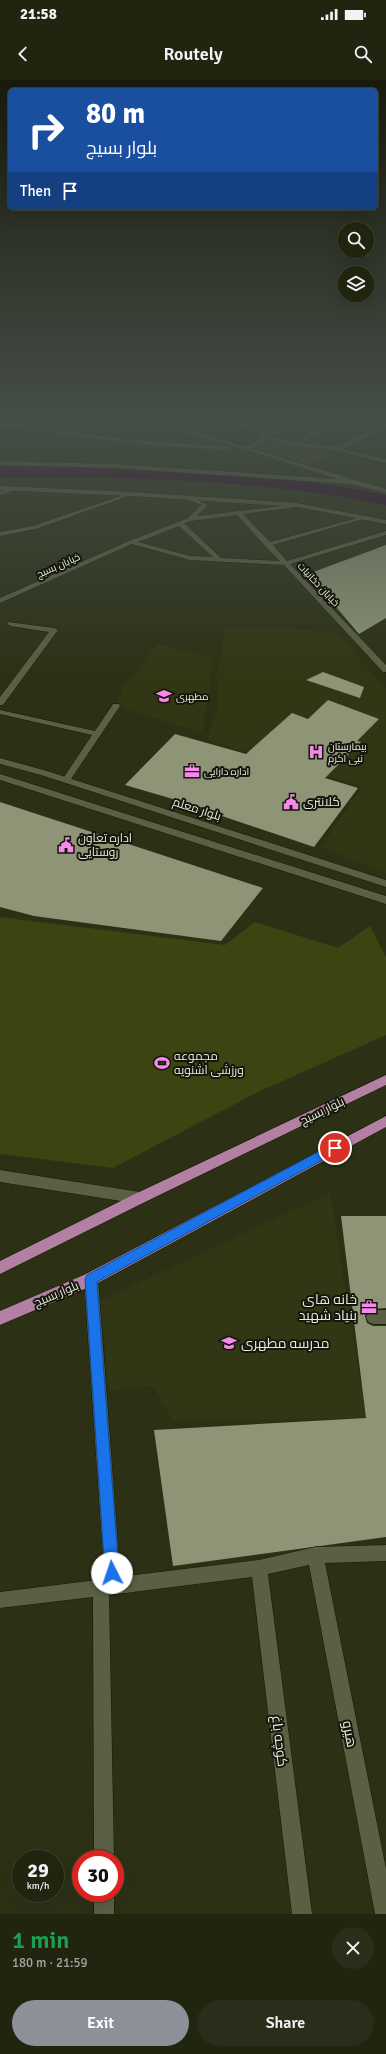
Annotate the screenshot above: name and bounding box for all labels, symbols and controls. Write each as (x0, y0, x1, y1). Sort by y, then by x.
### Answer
text: 21:58 (20, 5, 57, 23)
icon: back (12, 43, 34, 65)
text: Routely (163, 43, 223, 65)
icon: search (352, 43, 374, 65)
text: 80 m (86, 97, 145, 131)
icon: right (20, 104, 72, 156)
text: بلوار بسیج (86, 137, 157, 159)
icon: arrive (59, 180, 81, 202)
text: Then (20, 182, 51, 200)
map controls (338, 222, 374, 302)
button: search (338, 222, 374, 258)
button: layers (338, 266, 374, 302)
street label: خیابان بسبچ (35, 551, 82, 581)
street label: خیابان دخانیات (295, 560, 342, 609)
school or university icon: مطهری (155, 687, 173, 705)
place label: مطهری (176, 691, 208, 703)
place label: بیمارستان نبی اکرم (328, 741, 367, 766)
hospital icon: بیمارستان نبی اکرم (307, 743, 325, 761)
office icon: اداره دارایی (183, 762, 201, 780)
place label: اداره دارایی (204, 766, 249, 778)
public building icon: کلانتری (282, 793, 300, 811)
street label: بلوار معلم (171, 795, 223, 824)
place label: کلانتری (303, 795, 340, 810)
place label: اداره تعاون روستایی (78, 831, 132, 860)
public building icon: اداره تعاون روستایی (57, 836, 75, 854)
place label: مجموعه ورزشی اشنویه (174, 1049, 244, 1078)
sports icon: مجموعه ورزشی اشنویه (153, 1054, 171, 1072)
street label: بلوار بسیج (298, 1094, 347, 1129)
pin (318, 1131, 352, 1165)
icon: arrive (324, 1137, 346, 1159)
street label: بلوار بسیج (31, 1278, 81, 1311)
place label: خانه های بنیاد شهید (299, 1291, 357, 1324)
office icon: خانه های بنیاد شهید (360, 1298, 378, 1316)
school or university icon: مدرسه مطهری (220, 1334, 238, 1352)
place label: مدرسه مطهری (241, 1335, 329, 1352)
position arrow (91, 1552, 133, 1594)
street label: کوچه باغ (267, 1715, 291, 1768)
street label: هیرو (339, 1719, 360, 1749)
speed limit sign: 30 (72, 1850, 124, 1902)
text: 29 (27, 1858, 49, 1883)
text: km/h (27, 1880, 49, 1892)
text: 1 min (12, 1925, 69, 1955)
button: close (332, 1927, 374, 1969)
text: 180 m · 21:59 (12, 1955, 88, 1971)
button: Exit (12, 2000, 189, 2046)
button: Share (197, 2000, 374, 2046)

